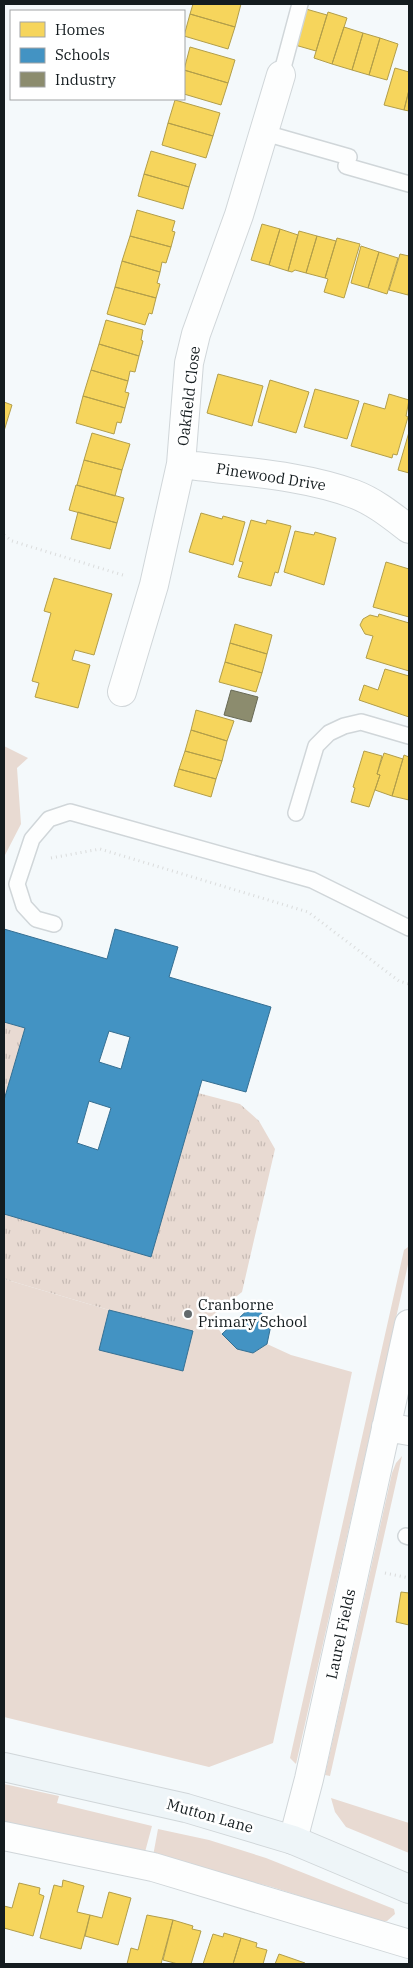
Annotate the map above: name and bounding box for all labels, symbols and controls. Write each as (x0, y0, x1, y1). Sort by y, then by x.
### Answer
legend (10, 10, 185, 100)
text: Homes (55, 20, 105, 39)
text: Schools (55, 45, 110, 64)
text: Industry (55, 70, 116, 89)
street label: Oakfield Close (173, 345, 204, 447)
street label: Pinewood Drive (215, 458, 327, 495)
place label: Cranborne Primary School (198, 1295, 307, 1331)
marker: Cranborne Primary School (182, 1308, 194, 1320)
street label: Laurel Fields (322, 1587, 359, 1681)
street label: Mutton Lane (165, 1794, 256, 1837)

